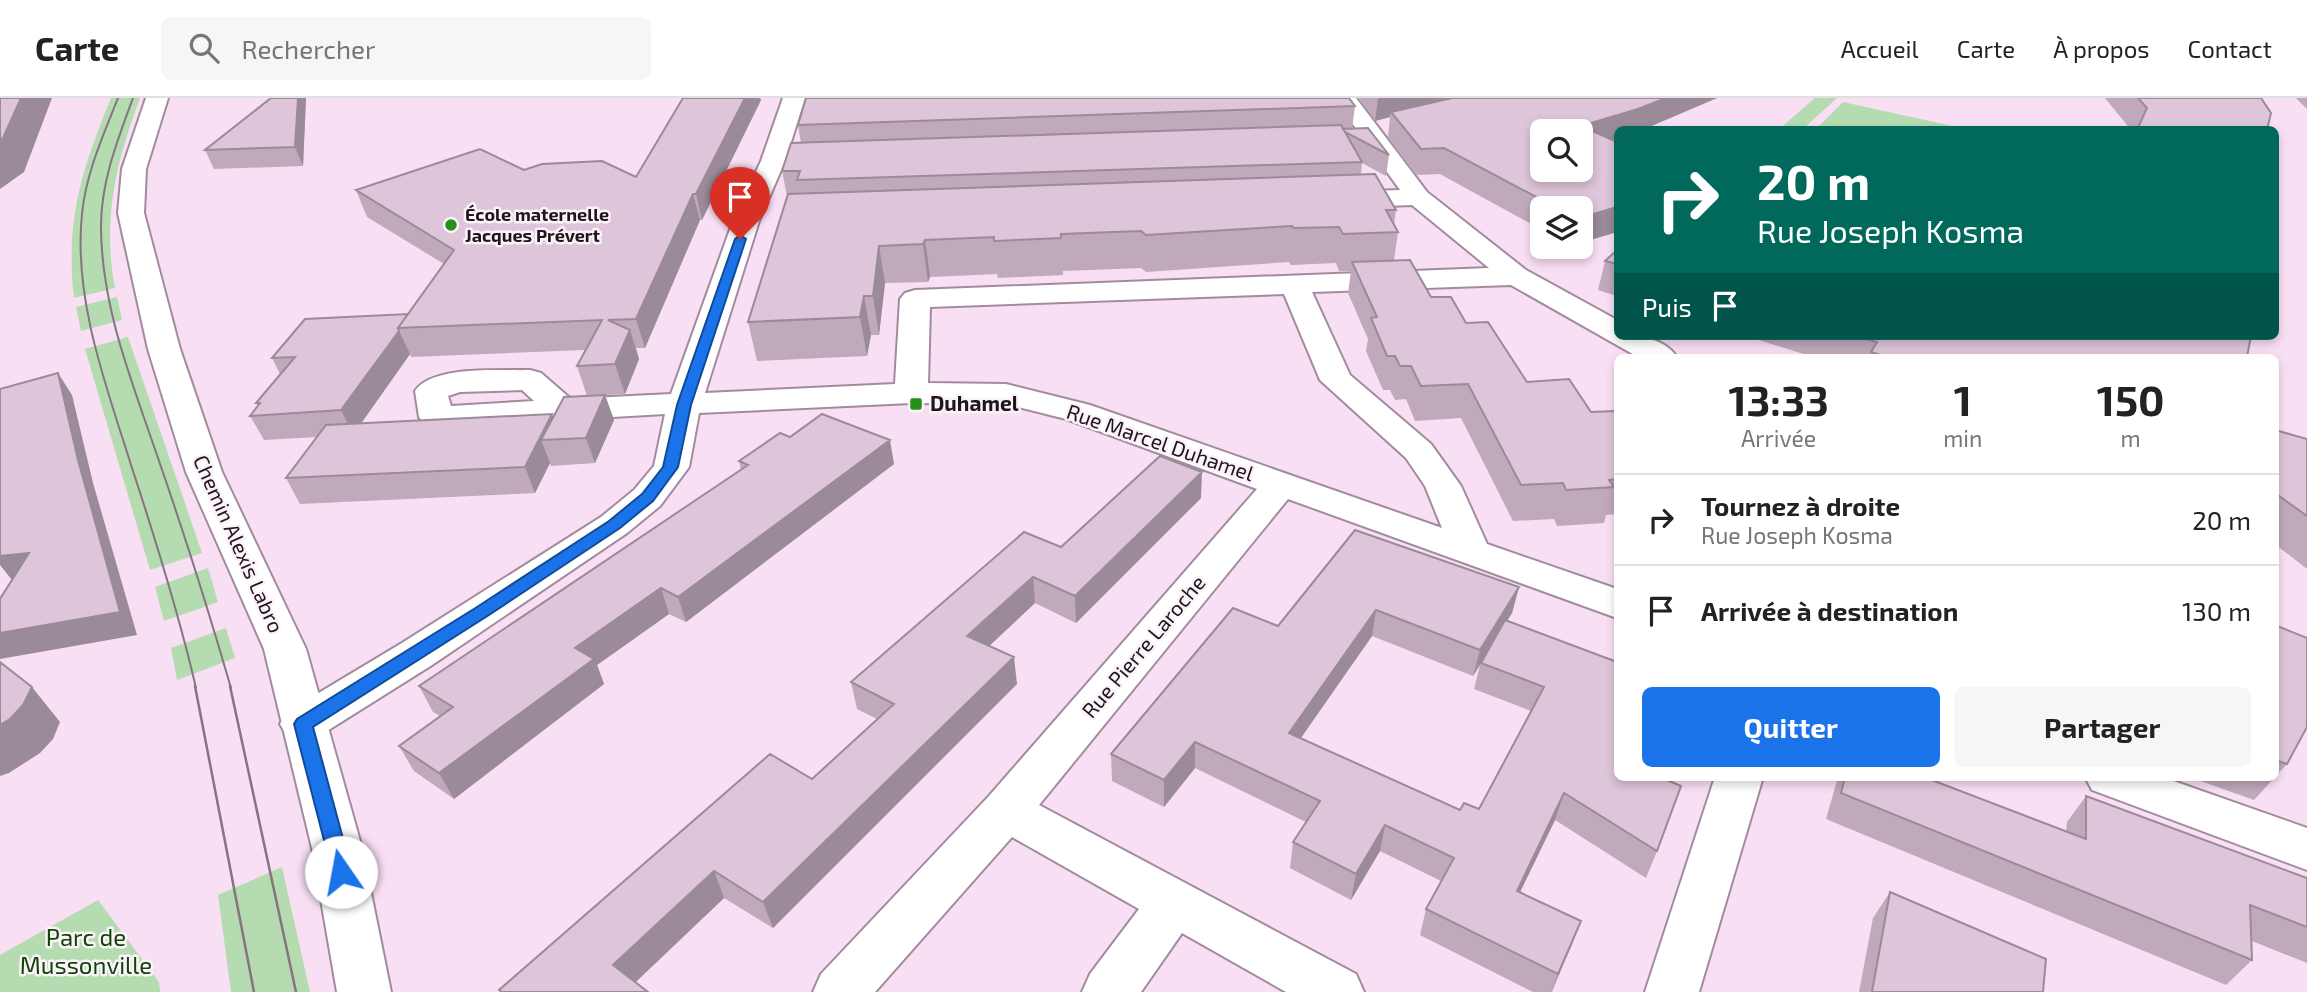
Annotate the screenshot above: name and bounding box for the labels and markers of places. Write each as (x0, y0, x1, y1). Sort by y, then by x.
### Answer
pin (710, 167, 770, 239)
place label: École maternelle Jacques Prévert (465, 203, 609, 246)
marker: École maternelle Jacques Prévert (443, 217, 459, 233)
place label: Duhamel (930, 390, 1019, 415)
marker: Duhamel (908, 396, 924, 412)

